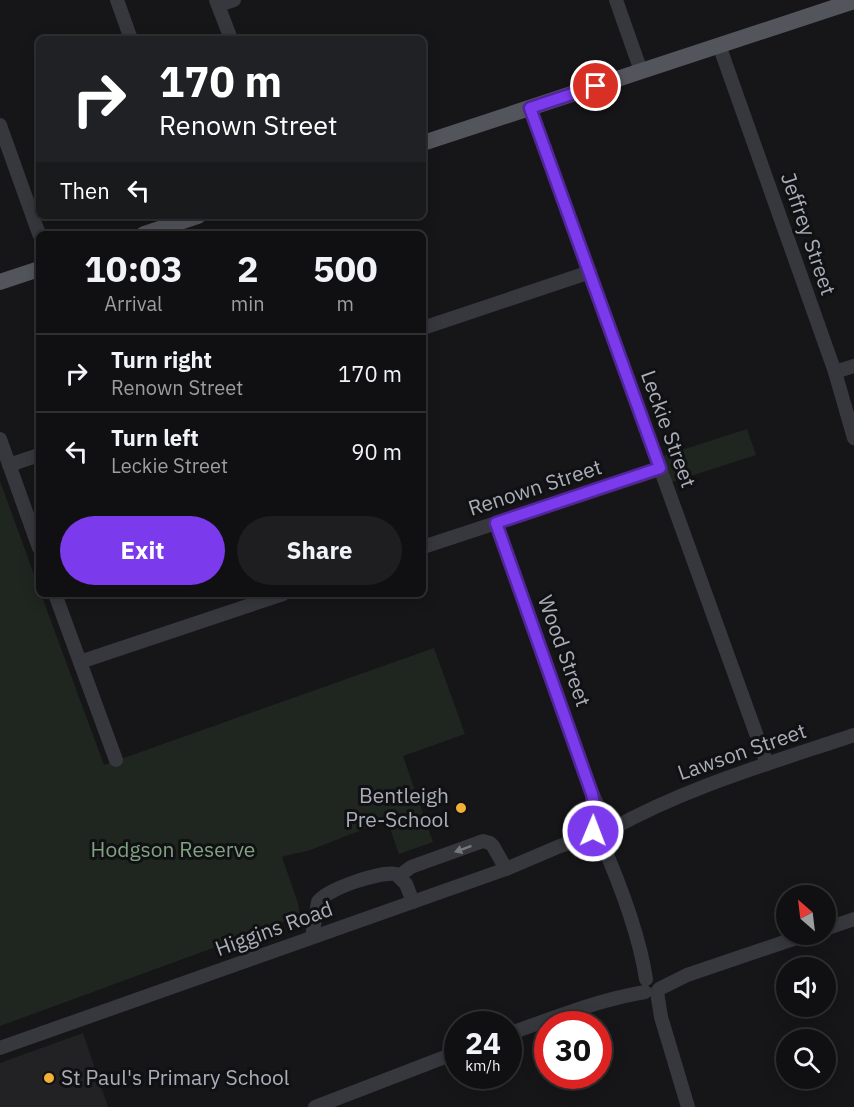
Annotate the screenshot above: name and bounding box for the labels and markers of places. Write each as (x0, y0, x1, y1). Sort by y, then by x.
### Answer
pin (570, 60, 621, 111)
place label: Bentleigh Pre-School (345, 781, 449, 833)
marker: Bentleigh Pre-School (454, 801, 468, 815)
place label: St Paul's Primary School (61, 1063, 290, 1091)
marker: St Paul's Primary School (42, 1071, 56, 1085)

